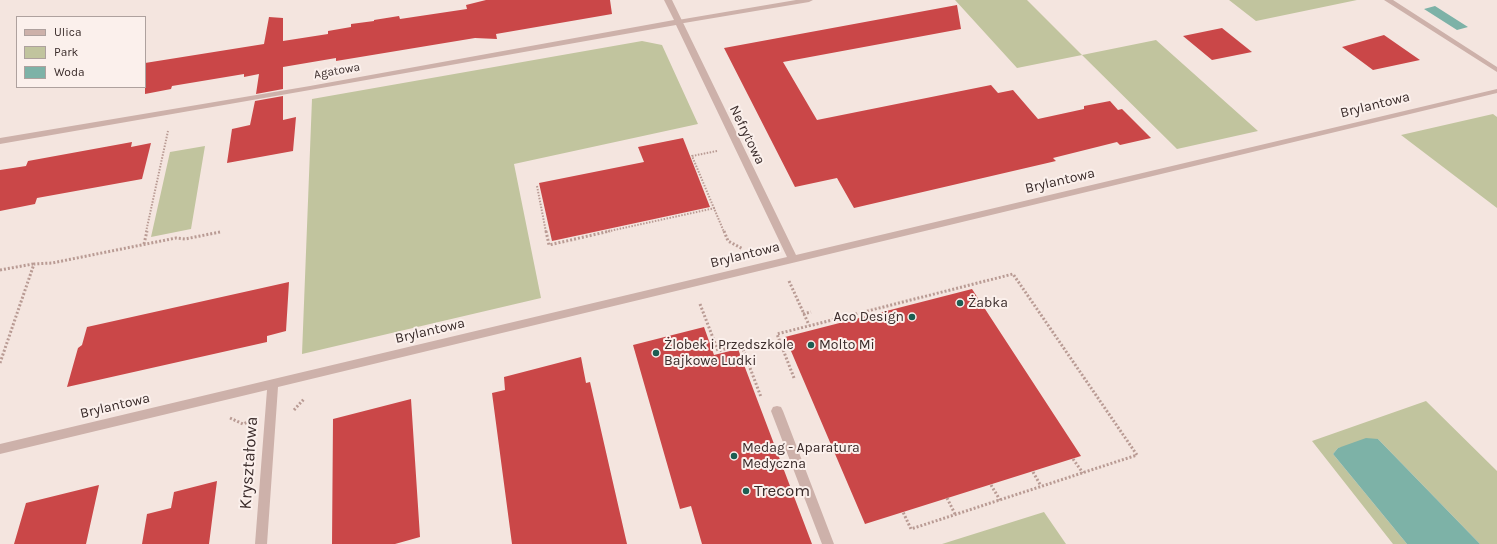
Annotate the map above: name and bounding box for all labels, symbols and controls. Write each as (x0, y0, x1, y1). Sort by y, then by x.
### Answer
legend (16, 16, 146, 88)
text: Ulica (54, 25, 82, 39)
text: Park (54, 45, 78, 59)
street label: Agatowa (313, 60, 361, 82)
text: Woda (54, 65, 85, 79)
street label: Brylantowa (1338, 88, 1412, 122)
street label: Nefrytowa (725, 103, 769, 167)
street label: Brylantowa (1023, 165, 1097, 197)
street label: Brylantowa (708, 238, 782, 272)
place label: Żabka (968, 295, 1008, 311)
marker: Żabka (955, 298, 965, 308)
place label: Aco Design (833, 309, 904, 325)
marker: Aco Design (907, 312, 917, 322)
street label: Brylantowa (393, 315, 467, 347)
place label: Żlobek i Przedszkole Bajkowe Ludki (664, 337, 794, 370)
place label: Molto Mi (819, 337, 875, 353)
marker: Molto Mi (806, 340, 816, 350)
marker: Żlobek i Przedszkole Bajkowe Ludki (651, 348, 661, 358)
street label: Brylantowa (78, 390, 152, 422)
street label: Kryształowa (236, 416, 262, 510)
place label: Medag - Aparatura Medyczna (742, 440, 860, 472)
marker: Medag - Aparatura Medyczna (729, 451, 739, 461)
place label: Trecom (754, 481, 810, 501)
marker: Trecom (741, 486, 751, 496)

